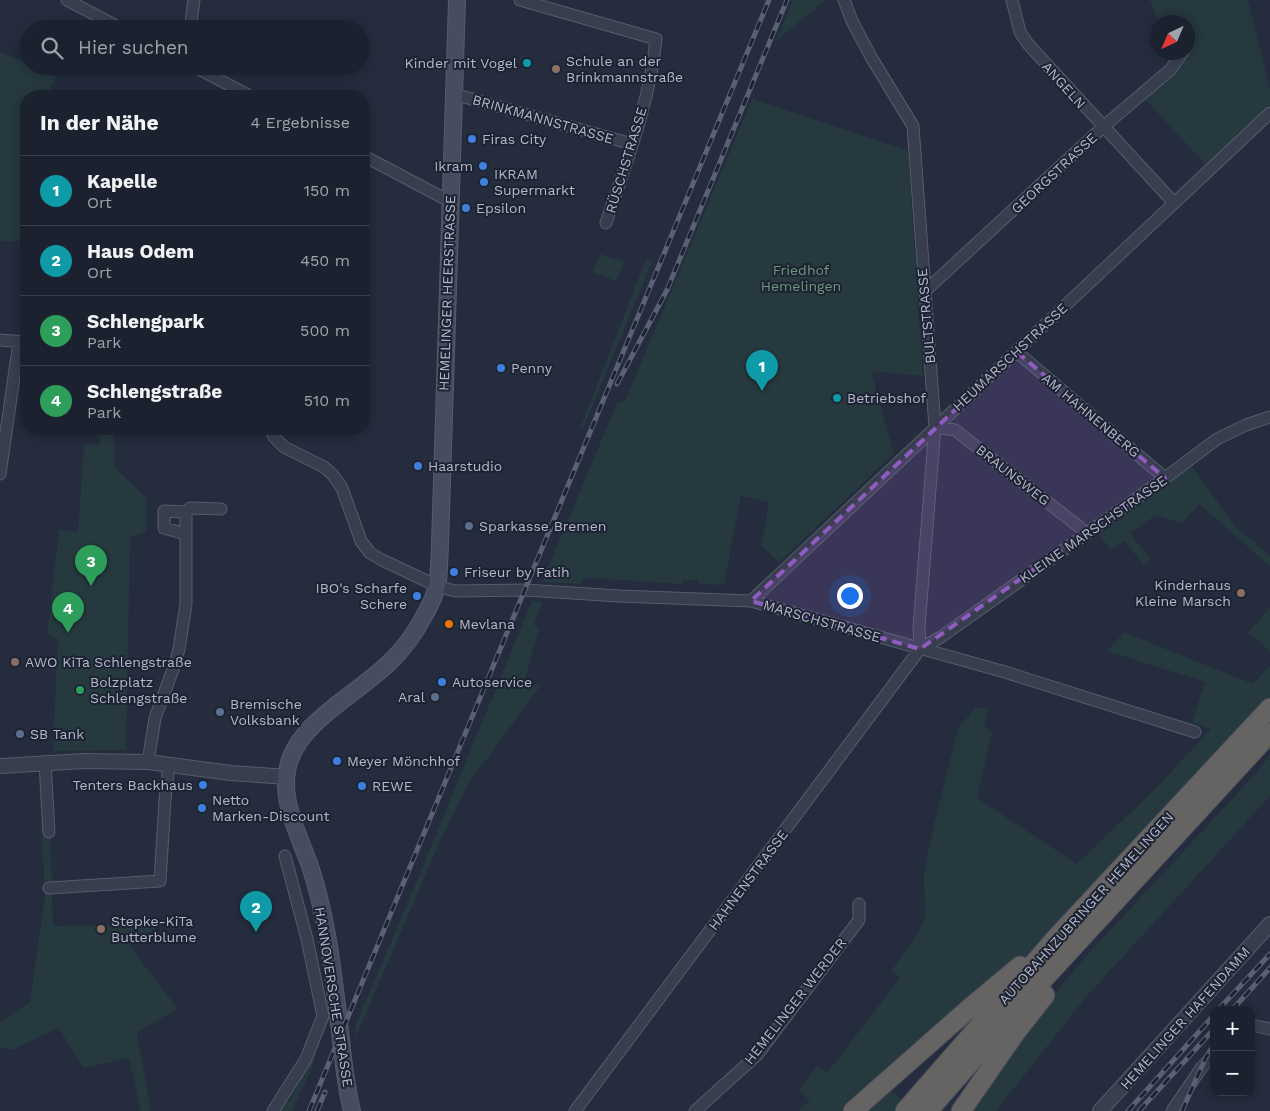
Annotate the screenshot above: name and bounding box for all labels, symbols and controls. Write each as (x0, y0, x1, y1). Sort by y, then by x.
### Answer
north arrow (1150, 15, 1195, 60)
search box (20, 20, 370, 75)
icon: search (38, 34, 66, 62)
text: Hier suchen (78, 36, 189, 59)
place label: Schule an der Brinkmannstraße (566, 53, 683, 85)
place label: Kinder mit Vogel (405, 55, 518, 71)
marker: Kinder mit Vogel (521, 57, 533, 69)
street label: ANGELN (1039, 58, 1089, 112)
marker: Schule an der Brinkmannstraße (550, 63, 562, 75)
street label: BRINKMANNSTRASSE (471, 91, 616, 147)
street label: RÜSCHSTRASSE (602, 105, 650, 215)
text: In der Nähe (40, 110, 159, 135)
text: 4 Ergebnisse (250, 113, 350, 132)
street label: GEORGSTRASSE (1008, 129, 1100, 217)
place label: Firas City (482, 131, 547, 147)
marker: Firas City (466, 133, 478, 145)
place label: Ikram (434, 158, 473, 174)
marker: Ikram (477, 160, 489, 172)
place label: IKRAM Supermarkt (494, 166, 575, 198)
text: Kapelle (87, 170, 157, 193)
marker: IKRAM Supermarkt (478, 176, 490, 188)
text: 1 (53, 181, 59, 200)
text: 150 m (304, 181, 350, 200)
text: Ort (87, 193, 112, 212)
street label: HEMELINGER HEERSTRASSE (436, 195, 458, 391)
place label: Epsilon (476, 200, 526, 216)
marker: Epsilon (460, 202, 472, 214)
text: Haus Odem (87, 240, 194, 263)
text: 2 (51, 251, 61, 270)
text: 450 m (300, 251, 350, 270)
park label: Friedhof Hemelingen (761, 262, 841, 294)
text: Ort (87, 263, 112, 282)
street label: BULTSTRASSE (914, 267, 938, 365)
street label: HEUMARSCHSTRASSE (949, 300, 1071, 414)
text: Schlengpark (87, 310, 204, 333)
text: 3 (51, 321, 61, 340)
text: 500 m (300, 321, 350, 340)
text: Park (87, 333, 121, 352)
pin: 1 (746, 350, 778, 391)
place label: Penny (511, 360, 553, 376)
marker: Penny (495, 362, 507, 374)
street label: AM HAHNENBERG (1039, 369, 1143, 461)
text: Schlengstraße (87, 380, 222, 403)
place label: Betriebshof (847, 390, 926, 406)
text: 4 (51, 391, 61, 410)
text: 510 m (304, 391, 350, 410)
marker: Betriebshof (831, 392, 843, 404)
text: Park (87, 403, 121, 422)
street label: BRAUNSWEG (973, 441, 1053, 509)
place label: Haarstudio (428, 458, 502, 474)
marker: Haarstudio (412, 460, 424, 472)
street label: KLEINE MARSCHSTRASSE (1016, 472, 1170, 586)
place label: Sparkasse Bremen (479, 518, 606, 534)
marker: Sparkasse Bremen (463, 520, 475, 532)
pin: 3 (75, 545, 107, 586)
place label: Friseur by Fatih (464, 564, 570, 580)
marker: Friseur by Fatih (448, 566, 460, 578)
place label: Kinderhaus Kleine Marsch (1135, 577, 1231, 609)
place label: IBO's Scharfe Schere (315, 580, 407, 612)
your location (837, 583, 863, 609)
marker: Kinderhaus Kleine Marsch (1235, 587, 1247, 599)
marker: IBO's Scharfe Schere (411, 590, 423, 602)
pin: 4 (52, 592, 84, 633)
street label: MARSCHSTRASSE (761, 597, 883, 645)
place label: Mevlana (459, 616, 515, 632)
marker: Mevlana (443, 618, 455, 630)
place label: AWO KiTa Schlengstraße (25, 654, 192, 670)
marker: AWO KiTa Schlengstraße (9, 656, 21, 668)
place label: Bolzplatz Schlengstraße (90, 674, 187, 706)
place label: Autoservice (452, 674, 532, 690)
marker: Autoservice (436, 676, 448, 688)
marker: Bolzplatz Schlengstraße (74, 684, 86, 696)
place label: Aral (398, 689, 426, 705)
marker: Aral (429, 691, 441, 703)
place label: Bremische Volksbank (230, 696, 302, 728)
marker: Bremische Volksbank (214, 706, 226, 718)
place label: SB Tank (30, 726, 84, 742)
marker: SB Tank (14, 728, 26, 740)
place label: Meyer Mönchhof (347, 753, 460, 769)
marker: Meyer Mönchhof (331, 755, 343, 767)
place label: Tenters Backhaus (72, 777, 193, 793)
place label: REWE (372, 778, 413, 794)
marker: Tenters Backhaus (197, 779, 209, 791)
marker: REWE (356, 780, 368, 792)
place label: Netto Marken-Discount (212, 792, 330, 824)
marker: Netto Marken-Discount (196, 802, 208, 814)
street label: AUTOBAHNZUBRINGER HEMELINGEN (995, 809, 1177, 1007)
street label: HAHNENSTRASSE (705, 827, 791, 933)
pin: 2 (240, 891, 272, 932)
street label: HANNOVERSCHE STRASSE (312, 906, 356, 1088)
place label: Stepke-KiTa Butterblume (111, 913, 197, 945)
marker: Stepke-KiTa Butterblume (95, 923, 107, 935)
street label: HEMELINGER WERDER (741, 935, 849, 1067)
street label: HEMELINGER HAFENDAMM (1117, 943, 1253, 1093)
map controls (1210, 1006, 1255, 1096)
button: + (1210, 1006, 1255, 1051)
button: − (1210, 1051, 1255, 1096)

